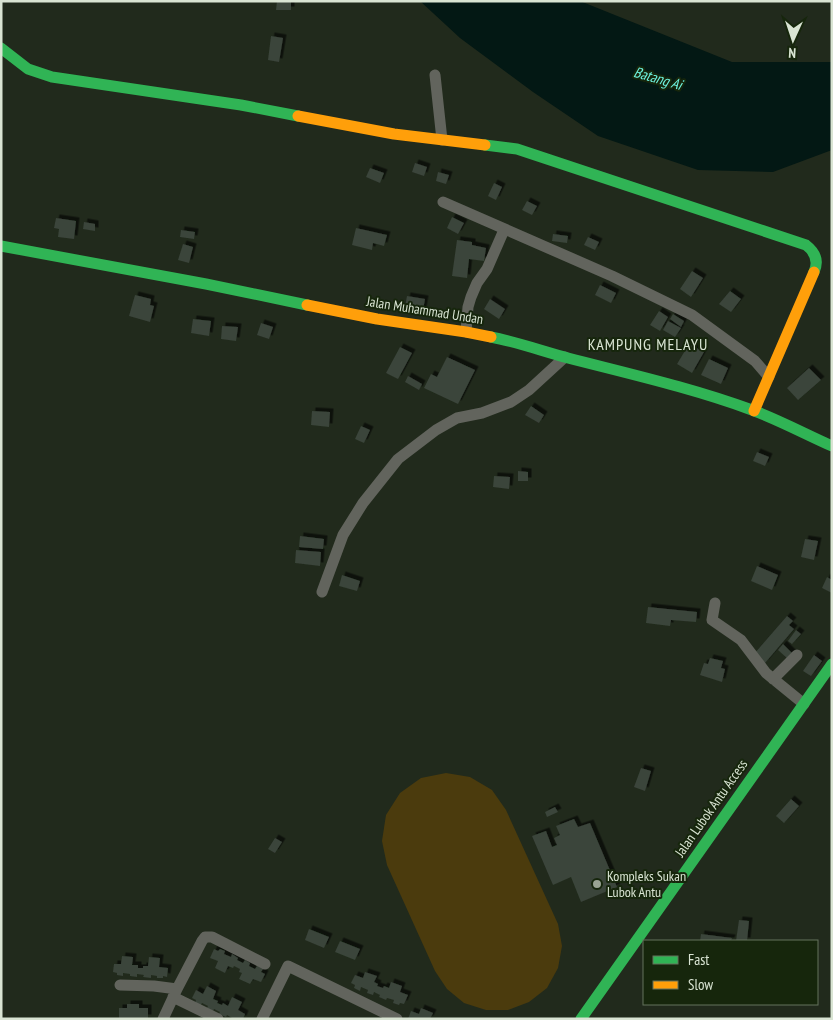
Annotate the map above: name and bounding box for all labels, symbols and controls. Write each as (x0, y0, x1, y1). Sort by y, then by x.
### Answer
north arrow (768, 15, 818, 65)
text: N (788, 44, 797, 62)
water label: Batang Ai (632, 62, 686, 94)
street label: Jalan Muhammad Undan (364, 292, 485, 328)
district label: KAMPUNG MELAYU (588, 334, 708, 354)
street label: Jalan Lubok Antu Access (670, 756, 751, 861)
place label: Kompleks Sukan Lubok Antu (607, 867, 686, 901)
marker: Kompleks Sukan Lubok Antu (591, 878, 603, 890)
legend (643, 940, 818, 1005)
text: Fast (688, 950, 709, 969)
text: Slow (688, 975, 713, 994)

